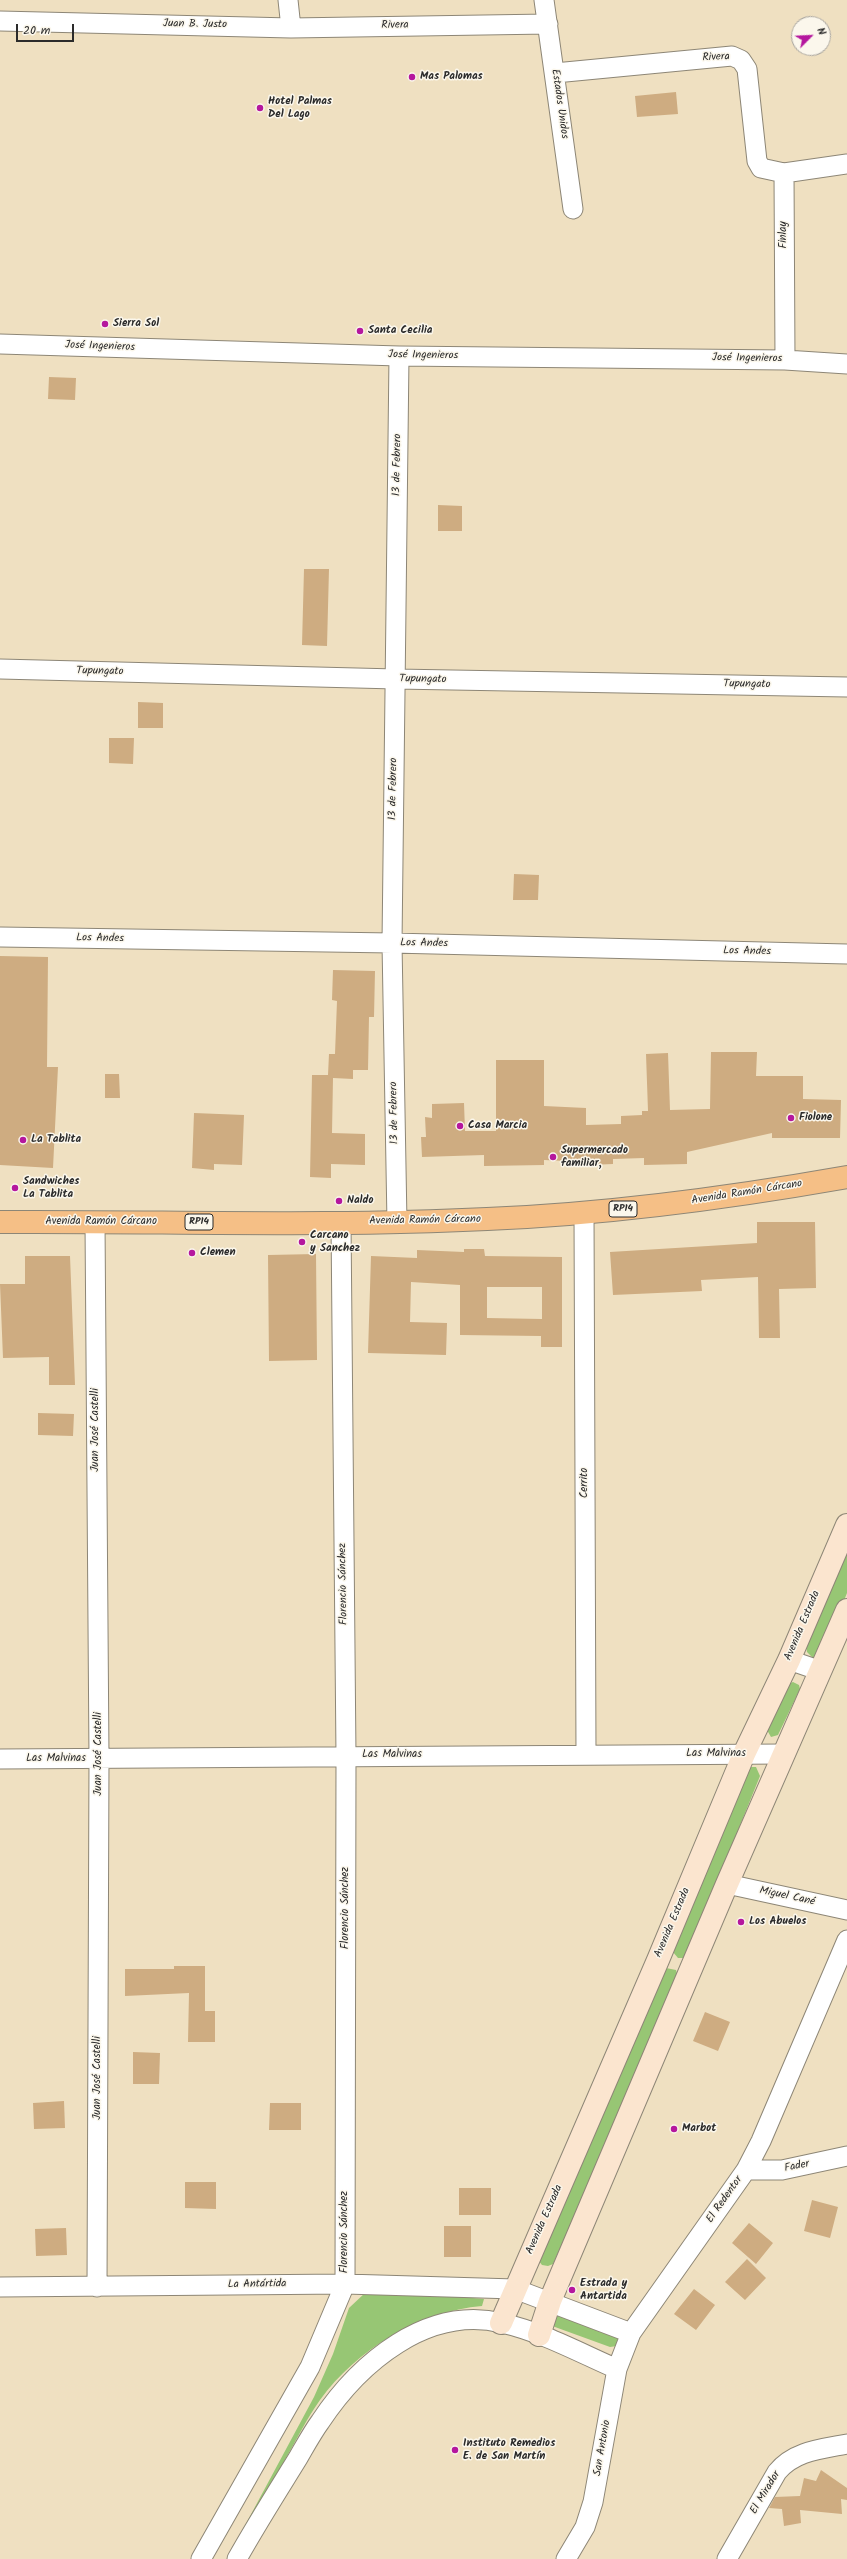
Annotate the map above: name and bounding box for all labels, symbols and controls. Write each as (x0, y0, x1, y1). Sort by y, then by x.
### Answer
scale bar (18, 16, 76, 42)
north arrow (791, 16, 831, 56)
street label: Juan B. Justo (163, 18, 227, 32)
street label: Rivera (381, 19, 409, 33)
text: 20 m (23, 21, 50, 40)
text: N (811, 25, 831, 38)
street label: Rivera (702, 51, 730, 65)
street label: Estados Unidos (548, 68, 570, 140)
place label: Mas Palomas (420, 70, 483, 84)
marker: Mas Palomas (407, 72, 417, 82)
place label: Hotel Palmas Del Lago (268, 95, 332, 121)
marker: Hotel Palmas Del Lago (255, 103, 265, 113)
street label: Finlay (777, 221, 791, 249)
place label: Sierra Sol (113, 317, 159, 331)
marker: Sierra Sol (100, 319, 110, 329)
place label: Santa Cecilia (368, 324, 432, 338)
marker: Santa Cecilia (355, 326, 365, 336)
street label: José Ingenieros (65, 339, 135, 355)
street label: José Ingenieros (388, 349, 458, 363)
street label: José Ingenieros (712, 352, 782, 366)
street label: 13 de Febrero (391, 434, 405, 496)
street label: Tupungato (76, 665, 124, 679)
street label: Tupungato (399, 673, 447, 687)
street label: Tupungato (723, 678, 771, 692)
street label: 13 de Febrero (387, 758, 401, 820)
street label: Los Andes (76, 932, 124, 946)
street label: Los Andes (400, 937, 448, 951)
street label: Los Andes (723, 945, 771, 959)
street label: 13 de Febrero (388, 1082, 402, 1144)
place label: Fiolone (799, 1111, 832, 1125)
marker: Fiolone (786, 1113, 796, 1123)
place label: Casa Marcia (468, 1119, 527, 1133)
marker: Casa Marcia (455, 1121, 465, 1131)
place label: La Tablita (31, 1133, 81, 1147)
marker: La Tablita (18, 1135, 28, 1145)
place label: Supermercado familiar, (561, 1144, 628, 1170)
marker: Supermercado familiar, (548, 1152, 558, 1162)
place label: Sandwiches La Tablita (23, 1175, 79, 1201)
street label: Avenida Ramón Cárcano (691, 1178, 803, 1208)
marker: Sandwiches La Tablita (10, 1183, 20, 1193)
place label: Naldo (347, 1194, 373, 1208)
marker: Naldo (334, 1196, 344, 1206)
road number: RP14 (609, 1201, 637, 1217)
street label: Avenida Ramón Cárcano (369, 1213, 481, 1229)
road number: RP14 (185, 1214, 213, 1230)
street label: Avenida Ramón Cárcano (45, 1215, 157, 1229)
place label: Carcano y Sanchez (310, 1229, 360, 1255)
marker: Carcano y Sanchez (297, 1237, 307, 1247)
place label: Clemen (200, 1246, 236, 1260)
marker: Clemen (187, 1248, 197, 1258)
street label: Juan José Castelli (89, 1388, 103, 1472)
street label: Cerrito (578, 1468, 592, 1498)
street label: Florencio Sánchez (337, 1543, 351, 1625)
street label: Avenida Estrada (782, 1589, 824, 1663)
street label: Juan José Castelli (92, 1712, 106, 1796)
street label: Las Malvinas (686, 1747, 746, 1761)
street label: Las Malvinas (362, 1748, 422, 1762)
street label: Las Malvinas (26, 1752, 86, 1766)
street label: Florencio Sánchez (339, 1867, 353, 1949)
street label: Miguel Cané (758, 1885, 816, 1909)
street label: Avenida Estrada (652, 1886, 694, 1960)
place label: Los Abuelos (749, 1915, 806, 1929)
marker: Los Abuelos (736, 1917, 746, 1927)
street label: Juan José Castelli (91, 2036, 105, 2120)
place label: Marbot (682, 2122, 716, 2136)
marker: Marbot (669, 2124, 679, 2134)
street label: Fader (783, 2158, 811, 2176)
street label: El Redentor (704, 2174, 746, 2226)
street label: Avenida Estrada (524, 2183, 566, 2257)
street label: Florencio Sánchez (338, 2191, 352, 2273)
place label: Estrada y Antartida (580, 2277, 627, 2303)
street label: La Antártida (228, 2278, 286, 2292)
marker: Estrada y Antartida (567, 2285, 577, 2295)
street label: San Antonio (592, 2419, 614, 2477)
place label: Instituto Remedios E. de San Martín (463, 2437, 555, 2463)
marker: Instituto Remedios E. de San Martín (450, 2445, 460, 2455)
street label: El Mirador (748, 2469, 784, 2517)

